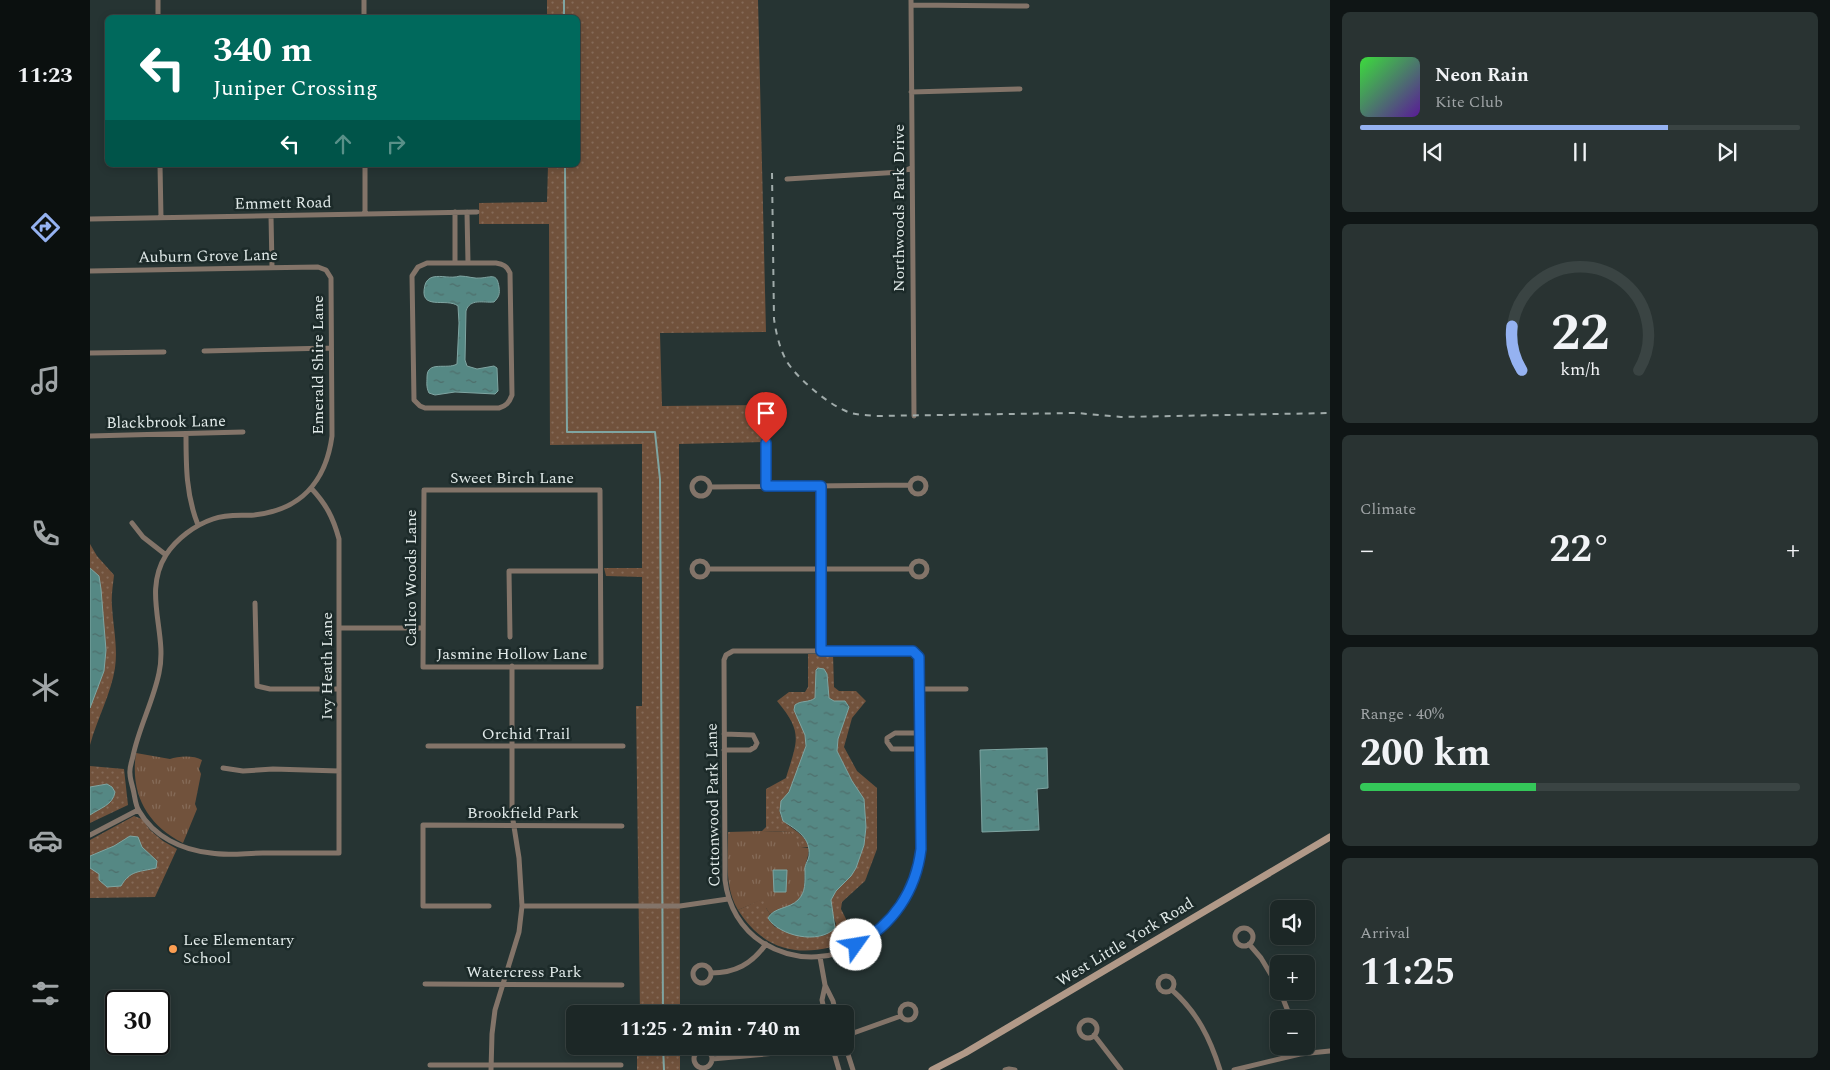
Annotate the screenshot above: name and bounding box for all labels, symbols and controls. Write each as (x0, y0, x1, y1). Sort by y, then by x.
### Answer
text: 340 m (213, 24, 312, 77)
icon: left (130, 35, 195, 100)
text: 11:23 (17, 59, 73, 92)
text: Neon Rain (1435, 61, 1529, 90)
text: Juniper Crossing (213, 72, 378, 105)
text: Kite Club (1435, 90, 1503, 114)
street label: Northwoods Park Drive (887, 124, 911, 292)
icon: left (276, 130, 304, 158)
icon: ahead (329, 130, 357, 158)
icon: right (382, 130, 410, 158)
icon: previous (1419, 138, 1447, 166)
icon: pause (1566, 138, 1594, 166)
icon: next (1713, 138, 1741, 166)
street label: Emmett Road (234, 190, 332, 216)
icon: directions (28, 210, 63, 245)
street label: Auburn Grove Lane (138, 243, 278, 269)
text: 22 (1551, 294, 1609, 373)
street label: Emerald Shire Lane (306, 295, 330, 435)
text: km/h (1560, 356, 1600, 383)
icon: music (28, 363, 63, 398)
pin (745, 392, 787, 443)
icon: arrive (752, 399, 780, 427)
street label: Blackbrook Lane (106, 409, 226, 435)
street label: Sweet Birch Lane (450, 466, 574, 490)
text: Climate (1360, 497, 1416, 521)
street label: Calico Woods Lane (399, 509, 423, 647)
icon: phone (28, 516, 63, 551)
text: 22° (1549, 521, 1611, 579)
text: − (1360, 529, 1374, 572)
text: + (1786, 529, 1800, 572)
street label: Ivy Heath Lane (315, 612, 339, 720)
street label: Jasmine Hollow Lane (437, 642, 587, 666)
icon: climate (28, 670, 63, 705)
text: Range · 40% (1360, 702, 1444, 726)
street label: Orchid Trail (482, 722, 570, 746)
street label: Cottonwood Park Lane (700, 723, 726, 887)
text: 200 km (1360, 725, 1491, 783)
street label: Brookfield Park (467, 801, 579, 825)
icon: car (28, 823, 63, 858)
street label: West Little York Road (1052, 891, 1198, 993)
map controls (1270, 900, 1315, 1055)
button: sound (1270, 900, 1315, 945)
position arrow (829, 918, 881, 970)
text: Arrival (1360, 921, 1410, 945)
place label: Lee Elementary School (183, 928, 295, 970)
marker: Lee Elementary School (167, 943, 179, 955)
text: 11:25 (1360, 944, 1455, 1002)
button: + (1270, 955, 1315, 1000)
street label: Watercress Park (466, 960, 582, 984)
icon: filters (28, 976, 63, 1011)
speed limit sign: 30 (105, 990, 170, 1055)
button: − (1270, 1010, 1315, 1055)
text: 11:25 · 2 min · 740 m (620, 1015, 800, 1044)

